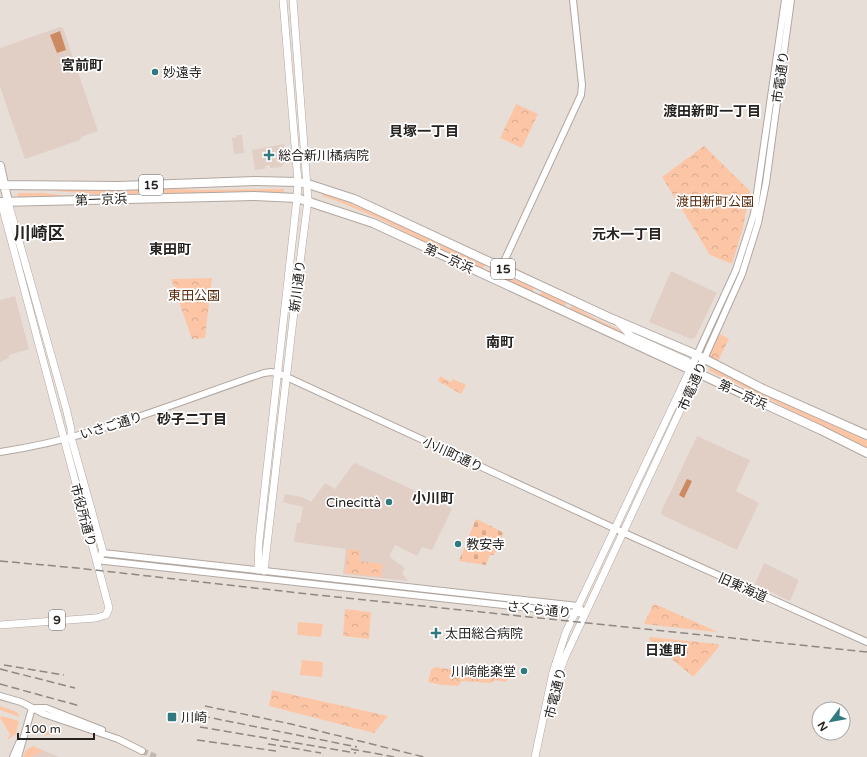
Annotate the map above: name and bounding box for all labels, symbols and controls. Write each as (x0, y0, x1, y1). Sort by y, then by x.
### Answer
street label: 市電通り (769, 50, 793, 104)
district label: 宮前町 (61, 57, 103, 74)
place label: 妙遠寺 (163, 65, 202, 81)
marker: 妙遠寺 (150, 67, 160, 77)
district label: 渡田新町一丁目 (663, 103, 761, 120)
district label: 貝塚一丁目 (389, 123, 459, 140)
place label: 総合新川橘病院 (278, 148, 369, 164)
marker: 総合新川橘病院 (263, 149, 275, 161)
road number: 15 (139, 175, 163, 195)
street label: 第一京浜 (75, 191, 127, 209)
park label: 渡田新町公園 (676, 194, 754, 210)
district label: 川崎区 (14, 223, 65, 244)
district label: 元木一丁目 (592, 226, 662, 243)
district label: 東田町 (149, 241, 191, 258)
street label: 第一京浜 (422, 241, 476, 277)
street label: 新川通り (287, 259, 309, 313)
road number: 15 (491, 259, 515, 279)
park label: 東田公園 (168, 288, 220, 304)
district label: 南町 (486, 334, 514, 351)
street label: 市電通り (675, 359, 711, 413)
street label: 第一京浜 (716, 377, 770, 413)
street label: いさご通り (78, 409, 145, 443)
district label: 砂子二丁目 (157, 411, 227, 428)
street label: 小川町通り (420, 434, 485, 476)
street label: 市役所通り (67, 482, 99, 549)
district label: 小川町 (412, 490, 454, 507)
place label: Cinecittà (326, 495, 381, 511)
marker: Cinecittà (384, 497, 394, 507)
place label: 教安寺 (466, 537, 505, 553)
marker: 教安寺 (453, 539, 463, 549)
street label: 旧東海道 (716, 570, 770, 606)
street label: さくら通り (506, 599, 572, 621)
road number: 9 (49, 610, 65, 630)
place label: 太田総合病院 (445, 626, 523, 642)
marker: 太田総合病院 (430, 627, 442, 639)
district label: 日進町 (645, 642, 687, 659)
place label: 川崎能楽堂 (451, 664, 516, 680)
marker: 川崎能楽堂 (519, 666, 529, 676)
street label: 市電通り (542, 666, 570, 720)
north arrow (811, 701, 851, 741)
place label: 川崎 (181, 710, 207, 726)
marker: 川崎 (166, 711, 178, 723)
scale bar (18, 715, 94, 741)
text: N (815, 719, 831, 733)
text: 100 m (24, 722, 61, 736)

